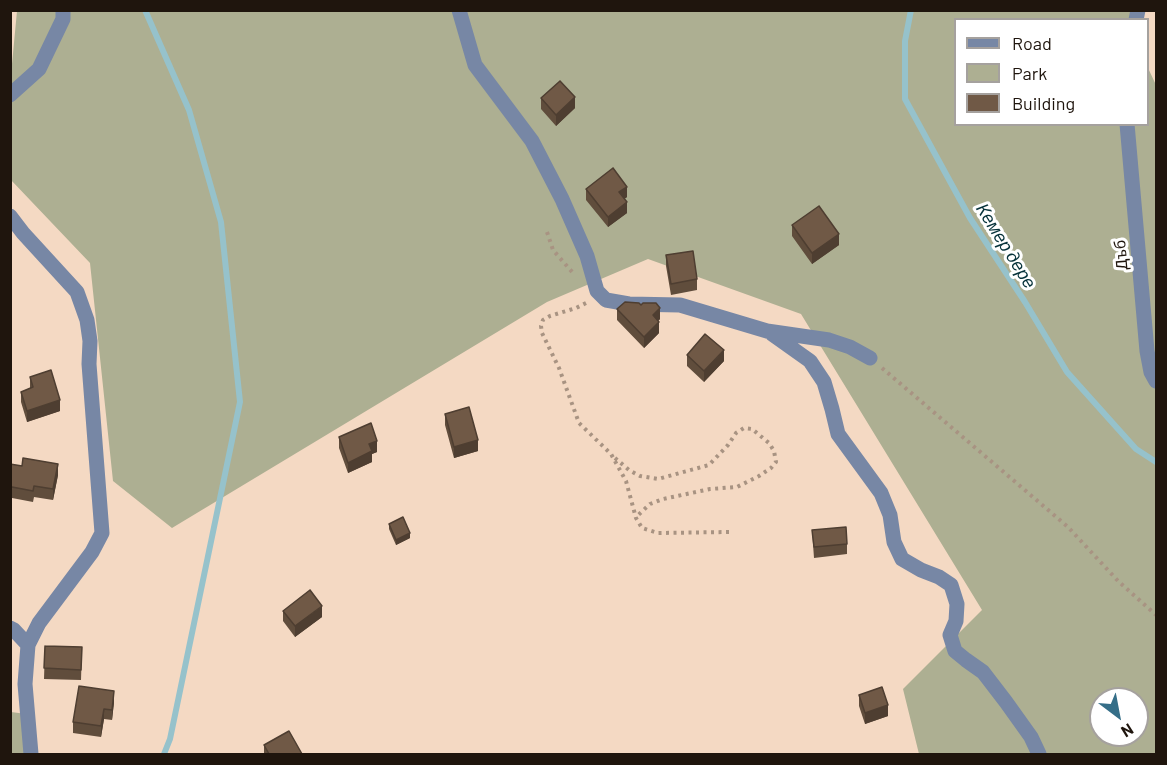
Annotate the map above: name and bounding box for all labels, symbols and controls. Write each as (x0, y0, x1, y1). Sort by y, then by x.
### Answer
legend (954, 18, 1149, 126)
text: Road (1012, 32, 1052, 54)
text: Park (1012, 62, 1047, 84)
text: Building (1012, 92, 1075, 114)
water label: Кемер дере (971, 199, 1041, 293)
street label: Дъб (1110, 239, 1132, 271)
north arrow (1089, 687, 1149, 747)
text: N (1118, 720, 1137, 742)

